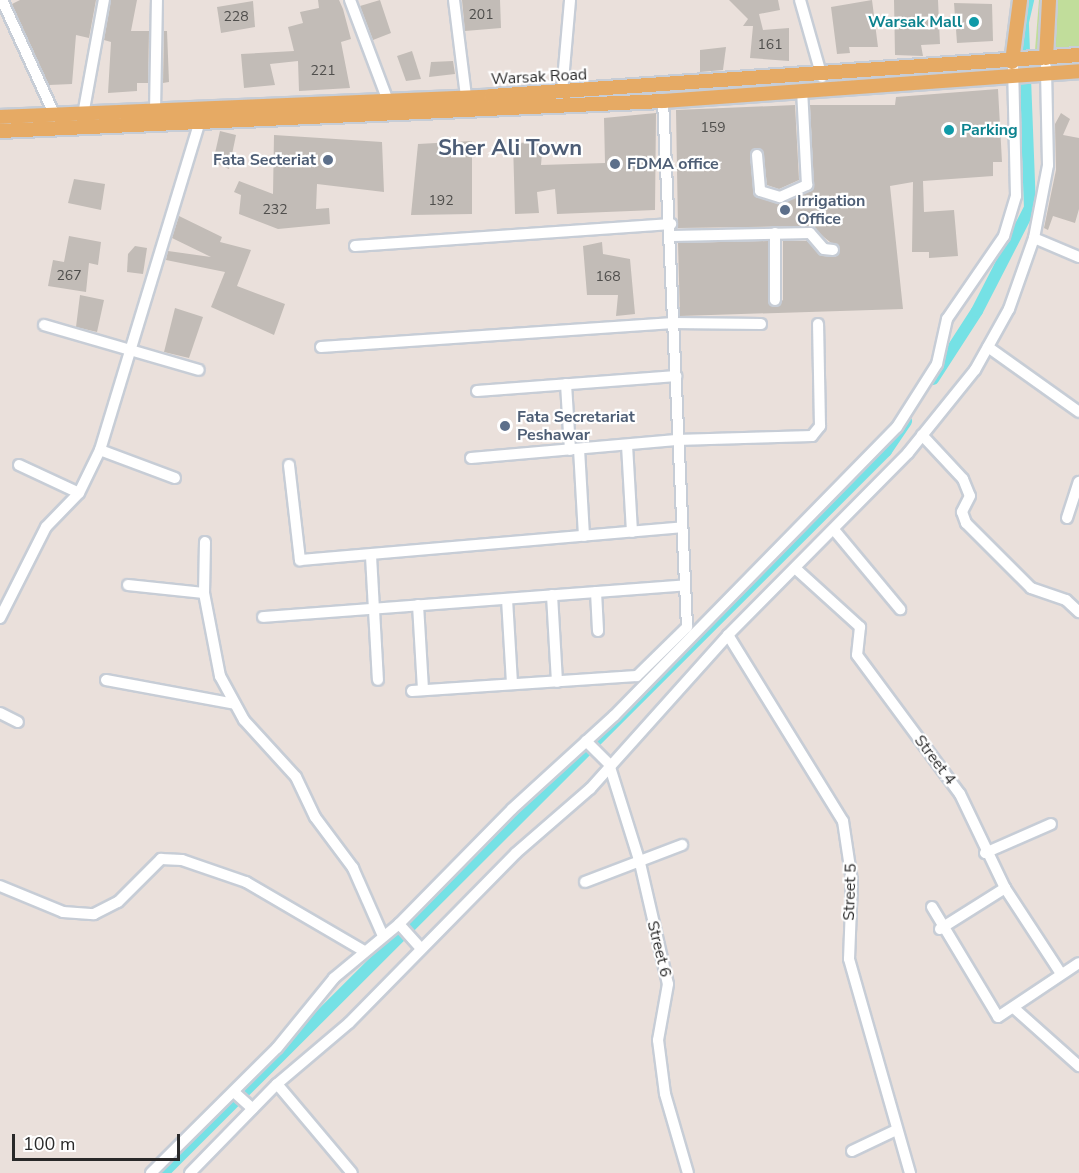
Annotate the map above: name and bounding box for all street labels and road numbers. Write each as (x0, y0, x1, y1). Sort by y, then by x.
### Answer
street label: Warsak Road (490, 65, 588, 89)
street label: Street 4 (910, 731, 960, 789)
street label: Street 5 (839, 863, 861, 921)
street label: Street 6 (643, 919, 675, 979)

